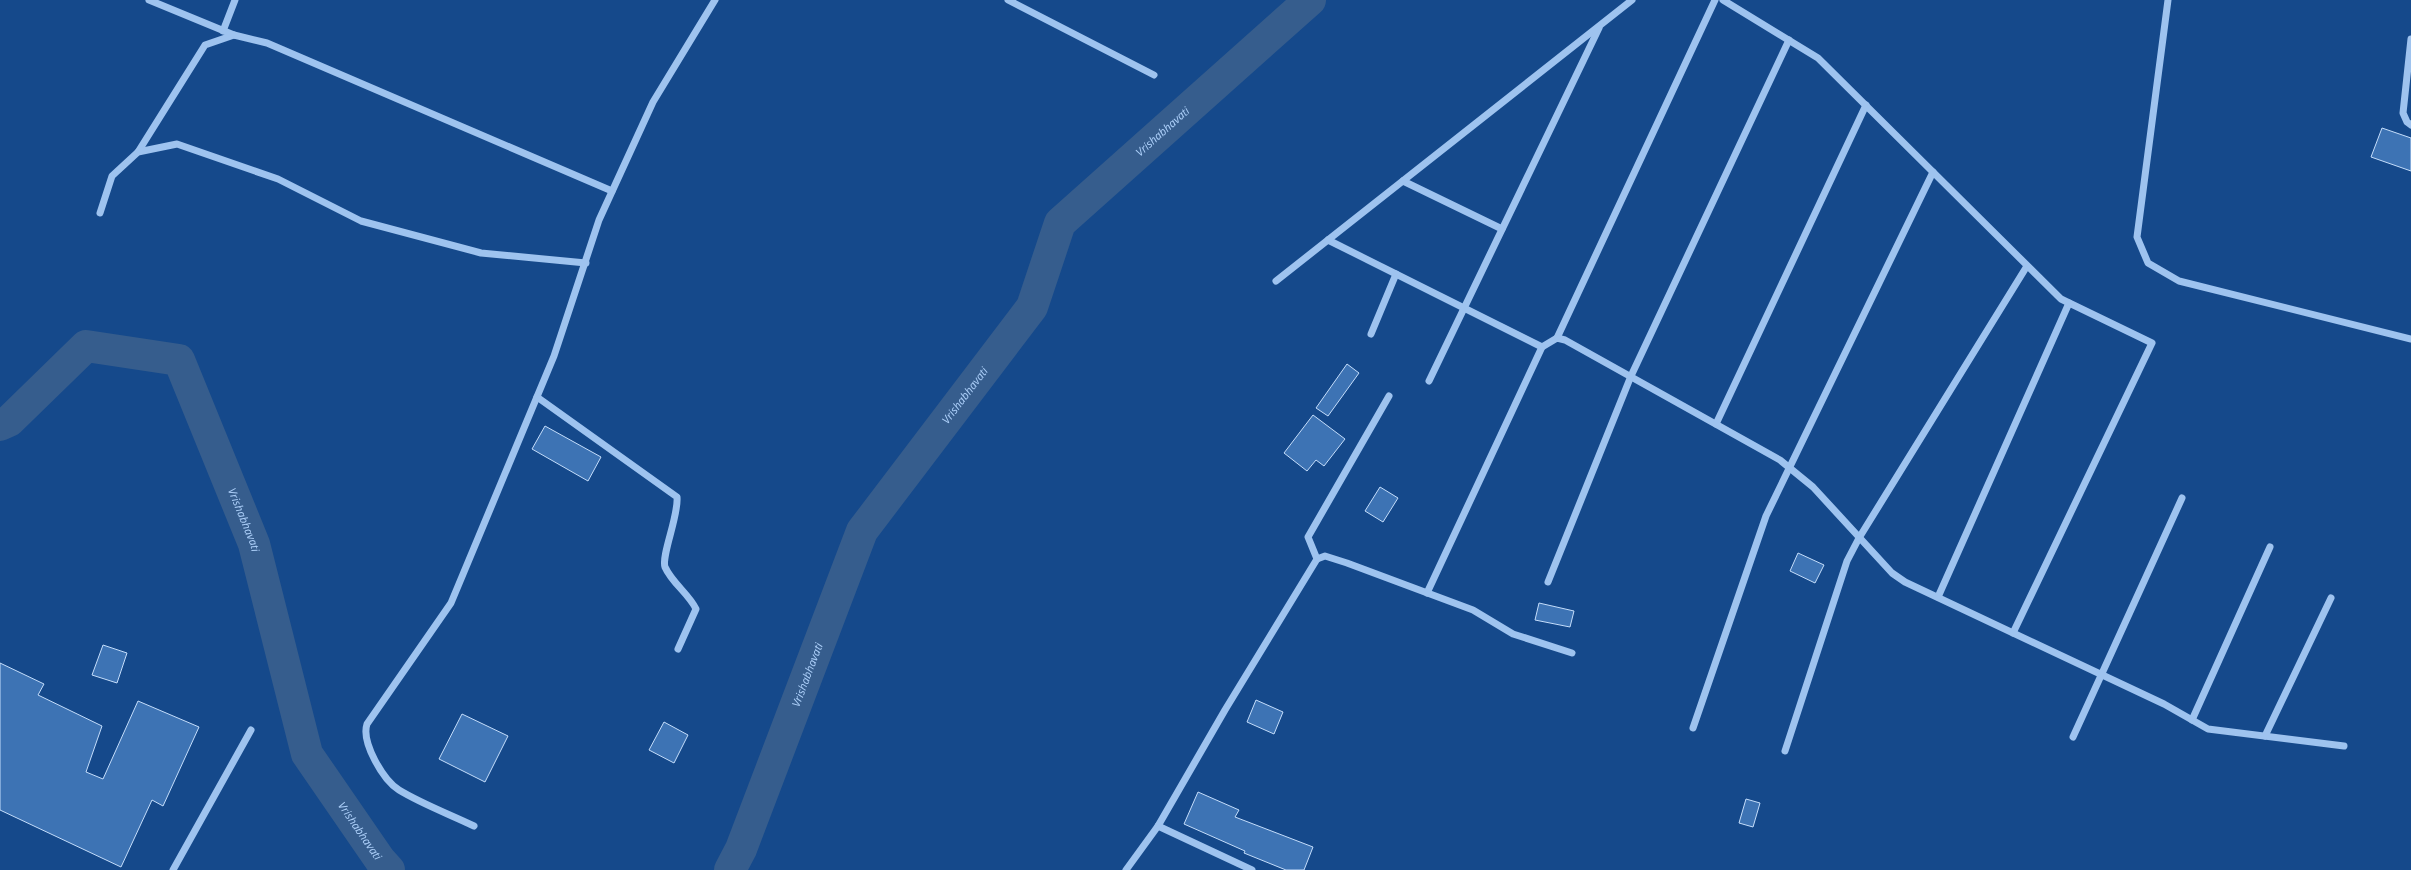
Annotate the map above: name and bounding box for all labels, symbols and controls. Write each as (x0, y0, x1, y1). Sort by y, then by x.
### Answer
water label: Vrishabhavati (1132, 103, 1192, 159)
water label: Vrishabhavati (938, 364, 991, 427)
water label: Vrishabhavati (225, 486, 264, 553)
water label: Vrishabhavati (788, 640, 826, 709)
water label: Vrishabhavati (335, 799, 386, 863)

